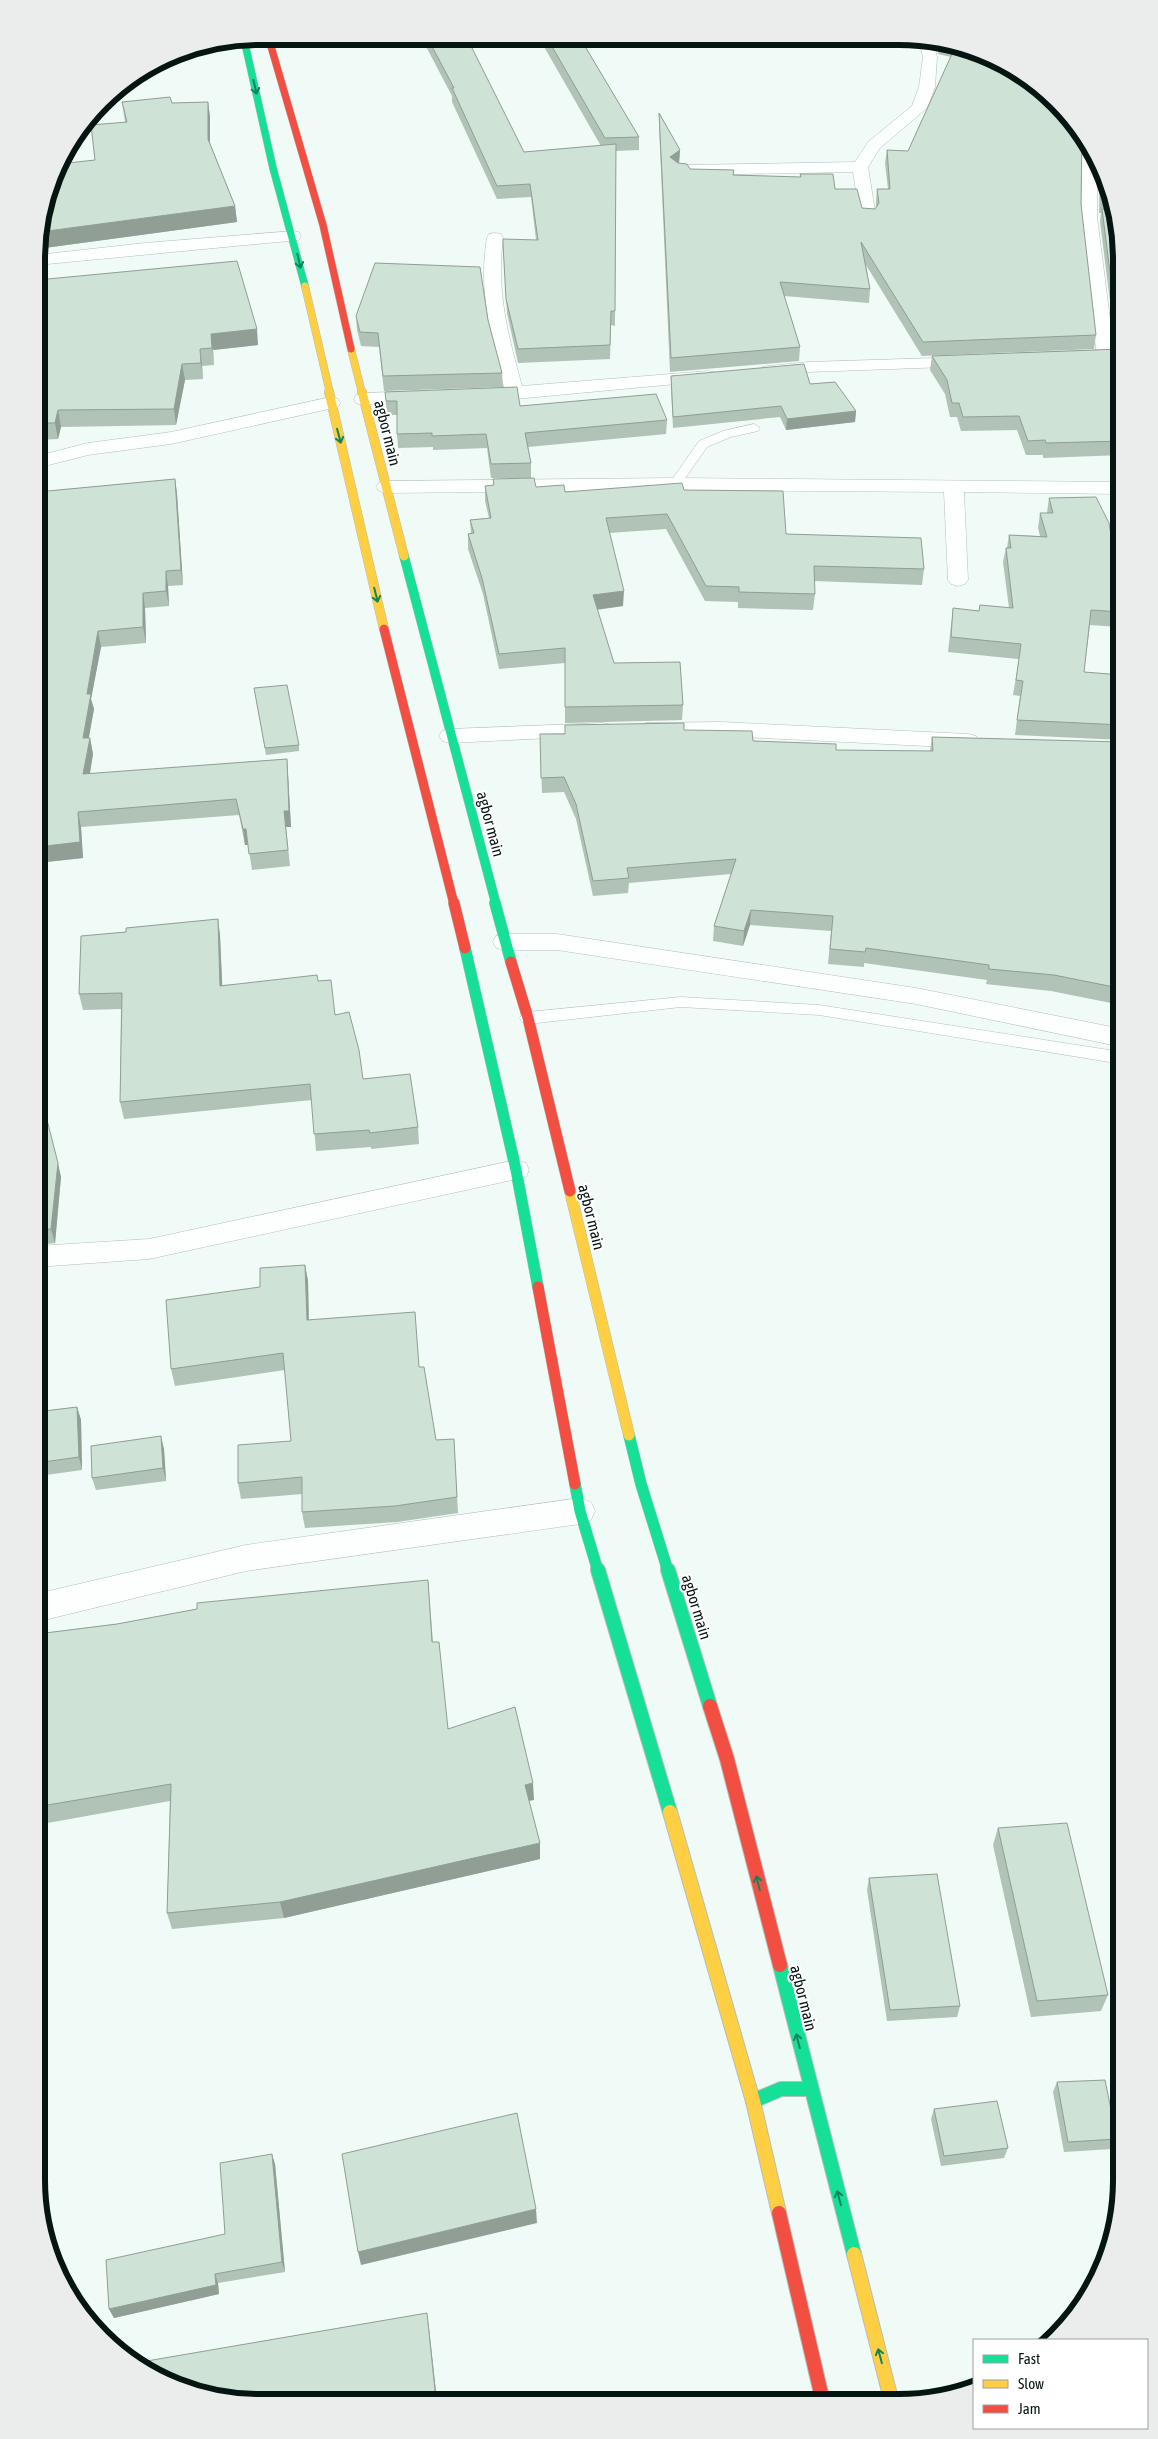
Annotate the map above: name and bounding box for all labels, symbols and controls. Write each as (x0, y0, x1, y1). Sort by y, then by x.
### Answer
one-way arrow (251, 78, 260, 94)
one-way arrow (294, 253, 304, 269)
street label: agbor main (370, 398, 405, 468)
one-way arrow (335, 428, 345, 444)
one-way arrow (372, 586, 381, 602)
street label: agbor main (473, 789, 508, 859)
street label: agbor main (574, 1182, 609, 1252)
street label: agbor main (678, 1572, 715, 1642)
one-way arrow (753, 1876, 762, 1892)
street label: agbor main (786, 1963, 821, 2033)
one-way arrow (793, 2033, 802, 2049)
one-way arrow (834, 2191, 843, 2207)
legend (973, 2339, 1148, 2429)
one-way arrow (875, 2348, 884, 2364)
text: Fast (1018, 2350, 1040, 2367)
text: Slow (1018, 2375, 1044, 2392)
text: Jam (1018, 2400, 1041, 2417)

